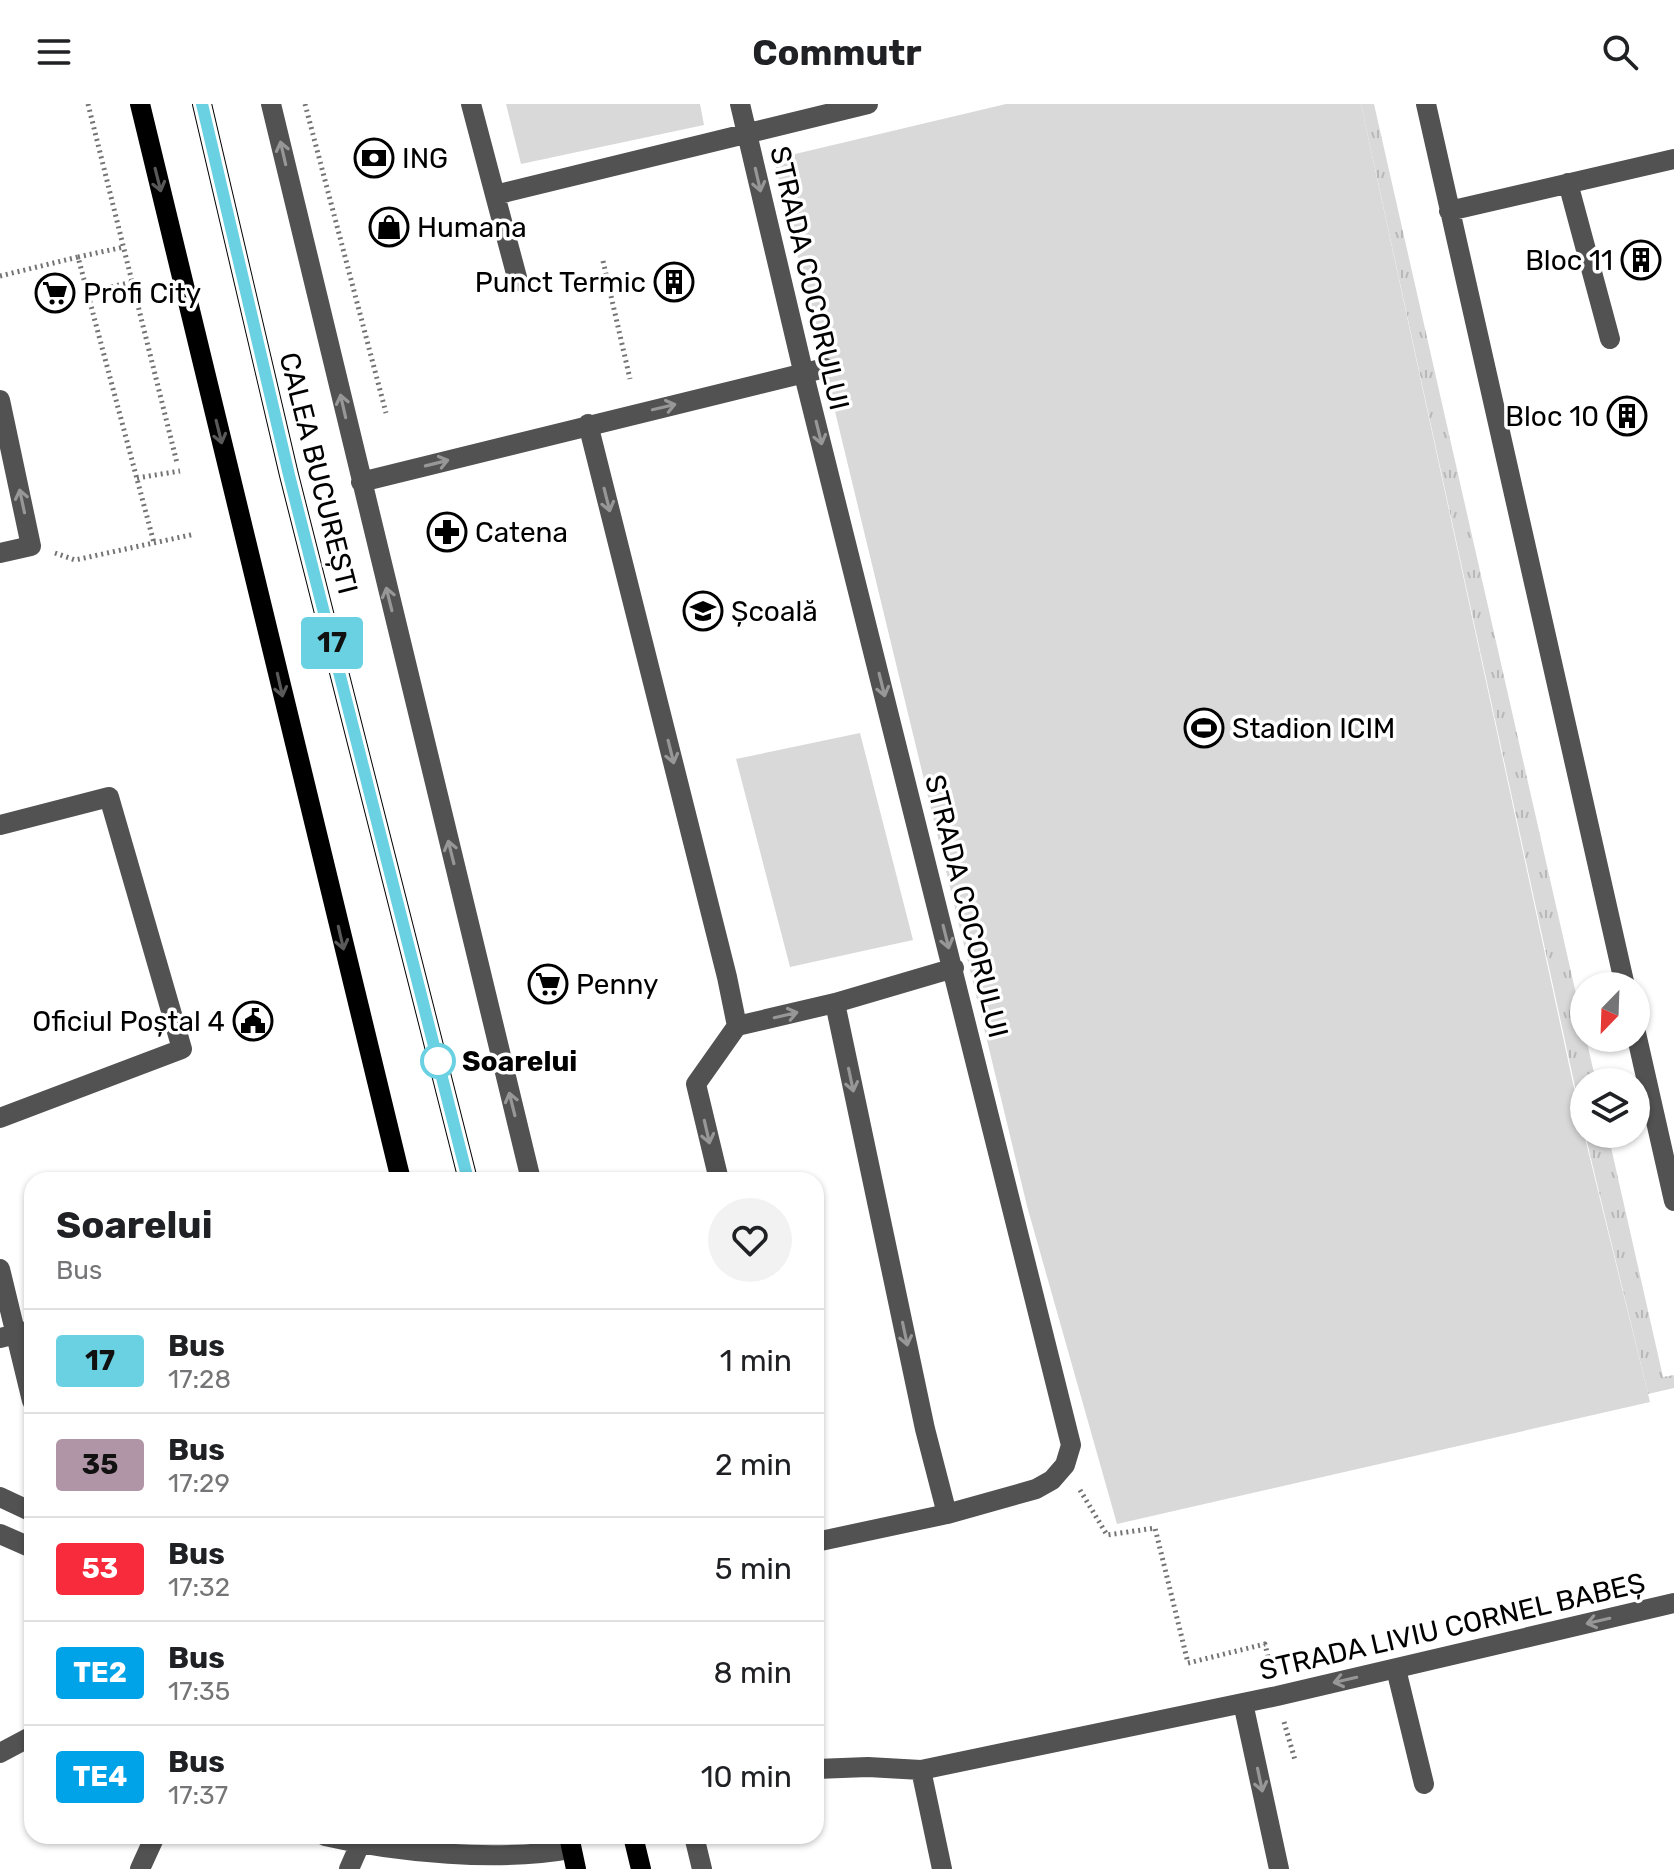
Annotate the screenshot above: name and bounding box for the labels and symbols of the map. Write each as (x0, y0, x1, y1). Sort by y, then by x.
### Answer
bank icon: ING (353, 137, 395, 179)
one-way arrow (274, 141, 289, 167)
place label: ING (402, 142, 448, 175)
street label: STRADA COCORULUI (763, 143, 856, 413)
one-way arrow (151, 166, 166, 192)
one-way arrow (751, 167, 766, 192)
shop icon: Humana (368, 206, 410, 248)
place label: Humana (417, 211, 527, 244)
building icon: Bloc 11 (1620, 239, 1662, 281)
place label: Bloc 11 (1525, 244, 1613, 277)
building icon: Punct Termic (653, 261, 695, 303)
place label: Punct Termic (475, 266, 646, 299)
supermarket icon: Profi City (34, 272, 76, 314)
place label: Profi City (83, 277, 201, 310)
street label: CALEA BUCUREȘTI (273, 349, 364, 597)
one-way arrow (335, 394, 350, 420)
building icon: Bloc 10 (1606, 395, 1648, 437)
one-way arrow (651, 399, 677, 414)
place label: Bloc 10 (1505, 400, 1599, 433)
one-way arrow (213, 419, 228, 445)
one-way arrow (812, 419, 827, 445)
one-way arrow (423, 454, 449, 469)
one-way arrow (601, 487, 616, 512)
one-way arrow (13, 488, 28, 514)
pharmacy icon: Catena (426, 511, 468, 553)
place label: Catena (475, 516, 568, 549)
one-way arrow (381, 586, 396, 612)
school or university icon: Școală (682, 590, 724, 632)
place label: Școală (731, 595, 818, 628)
line badge: 17 (296, 617, 368, 669)
one-way arrow (876, 671, 891, 697)
one-way arrow (273, 672, 288, 698)
sports icon: Stadion ICIM (1183, 707, 1225, 749)
place label: Stadion ICIM (1232, 712, 1395, 745)
one-way arrow (664, 739, 679, 765)
street label: STRADA COCORULUI (918, 771, 1015, 1041)
one-way arrow (443, 839, 458, 865)
one-way arrow (940, 923, 955, 949)
one-way arrow (334, 925, 349, 950)
supermarket icon: Penny (527, 963, 569, 1005)
place label: Penny (576, 968, 658, 1001)
north arrow (1570, 972, 1650, 1052)
public building icon: Oficiul Poștal 4 (232, 1000, 274, 1042)
place label: Oficiul Poștal 4 (32, 1005, 225, 1038)
one-way arrow (773, 1006, 798, 1021)
marker: Soarelui (421, 1044, 455, 1078)
place label: Soarelui (462, 1045, 577, 1078)
one-way arrow (845, 1066, 860, 1092)
one-way arrow (504, 1092, 519, 1118)
one-way arrow (700, 1119, 715, 1144)
one-way arrow (898, 1321, 913, 1346)
street label: STRADA LIVIU CORNEL BABEȘ (1256, 1566, 1648, 1687)
one-way arrow (1586, 1614, 1611, 1629)
one-way arrow (1333, 1673, 1358, 1688)
one-way arrow (1253, 1766, 1268, 1792)

